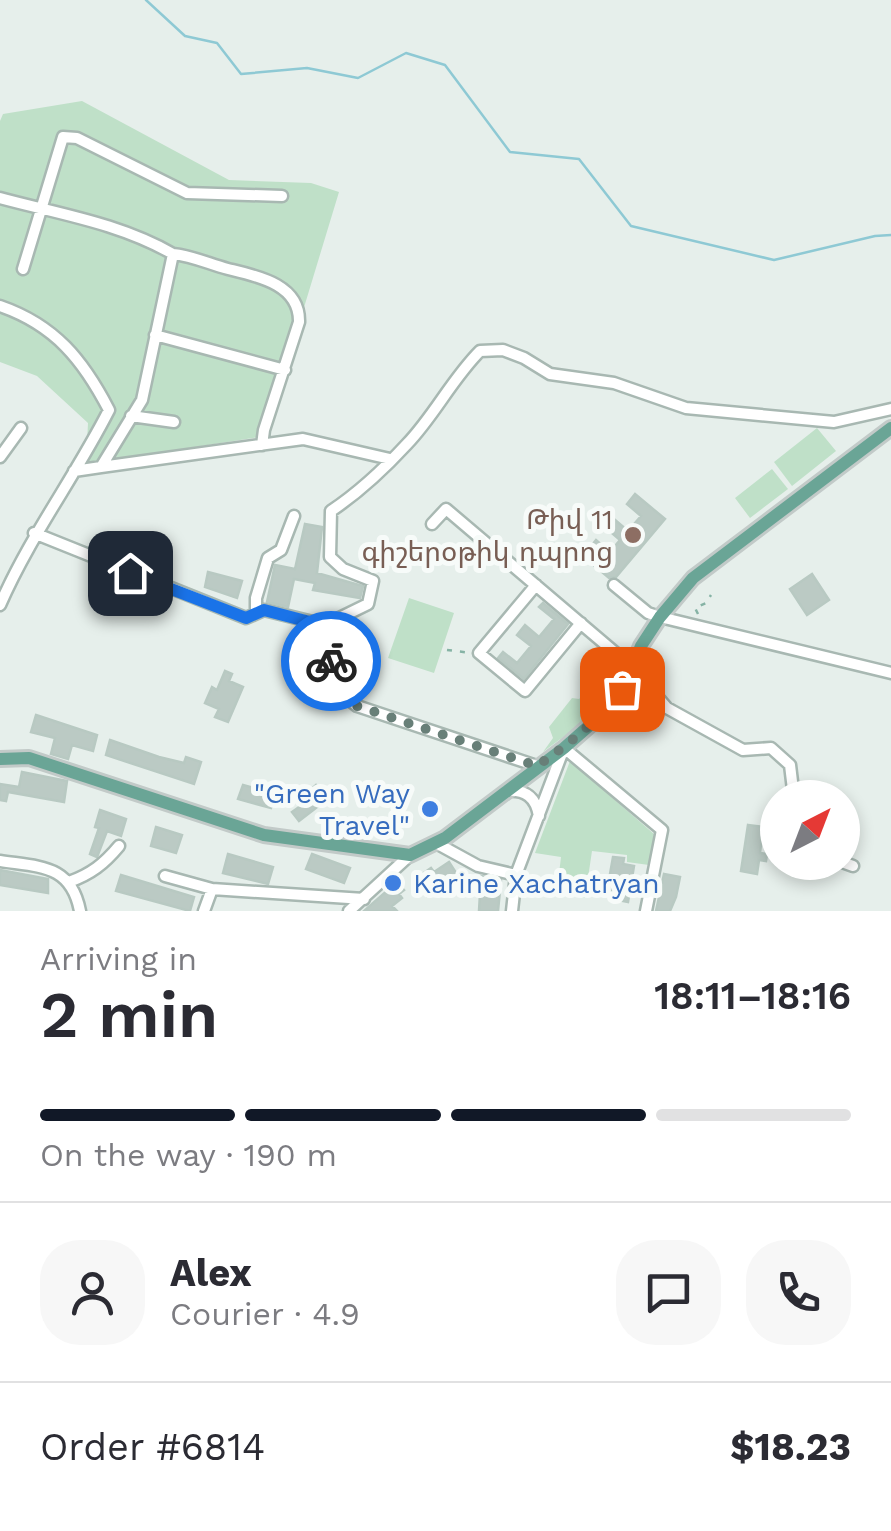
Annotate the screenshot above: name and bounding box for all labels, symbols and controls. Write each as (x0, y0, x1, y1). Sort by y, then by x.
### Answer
place label: Թիվ 11 գիշերօթիկ դպրոց (361, 503, 613, 568)
marker: Թիվ 11 գիշերօթիկ դպրոց (622, 524, 644, 546)
pin (88, 531, 173, 616)
icon: home (103, 546, 158, 601)
courier (281, 611, 381, 711)
icon: bike (304, 634, 359, 689)
pin (580, 647, 665, 732)
icon: bag (595, 662, 650, 717)
place label: "Green Way Travel" (254, 777, 411, 842)
north arrow (760, 780, 860, 880)
map controls (760, 780, 860, 880)
marker: "Green Way Travel" (419, 798, 441, 820)
place label: Karine Xachatryan (413, 867, 660, 900)
marker: Karine Xachatryan (382, 872, 404, 894)
text: Arriving in (40, 940, 197, 978)
text: 18:11–18:16 (654, 974, 851, 1018)
text: 2 min (40, 977, 218, 1053)
text: On the way · 190 m (40, 1136, 337, 1174)
button: person (40, 1240, 145, 1345)
button: chat (616, 1240, 721, 1345)
button: phone (746, 1240, 851, 1345)
text: Alex (170, 1251, 252, 1295)
text: Courier · 4.9 (170, 1295, 360, 1333)
text: Order #6814 (40, 1425, 265, 1469)
text: $18.23 (730, 1425, 851, 1469)

